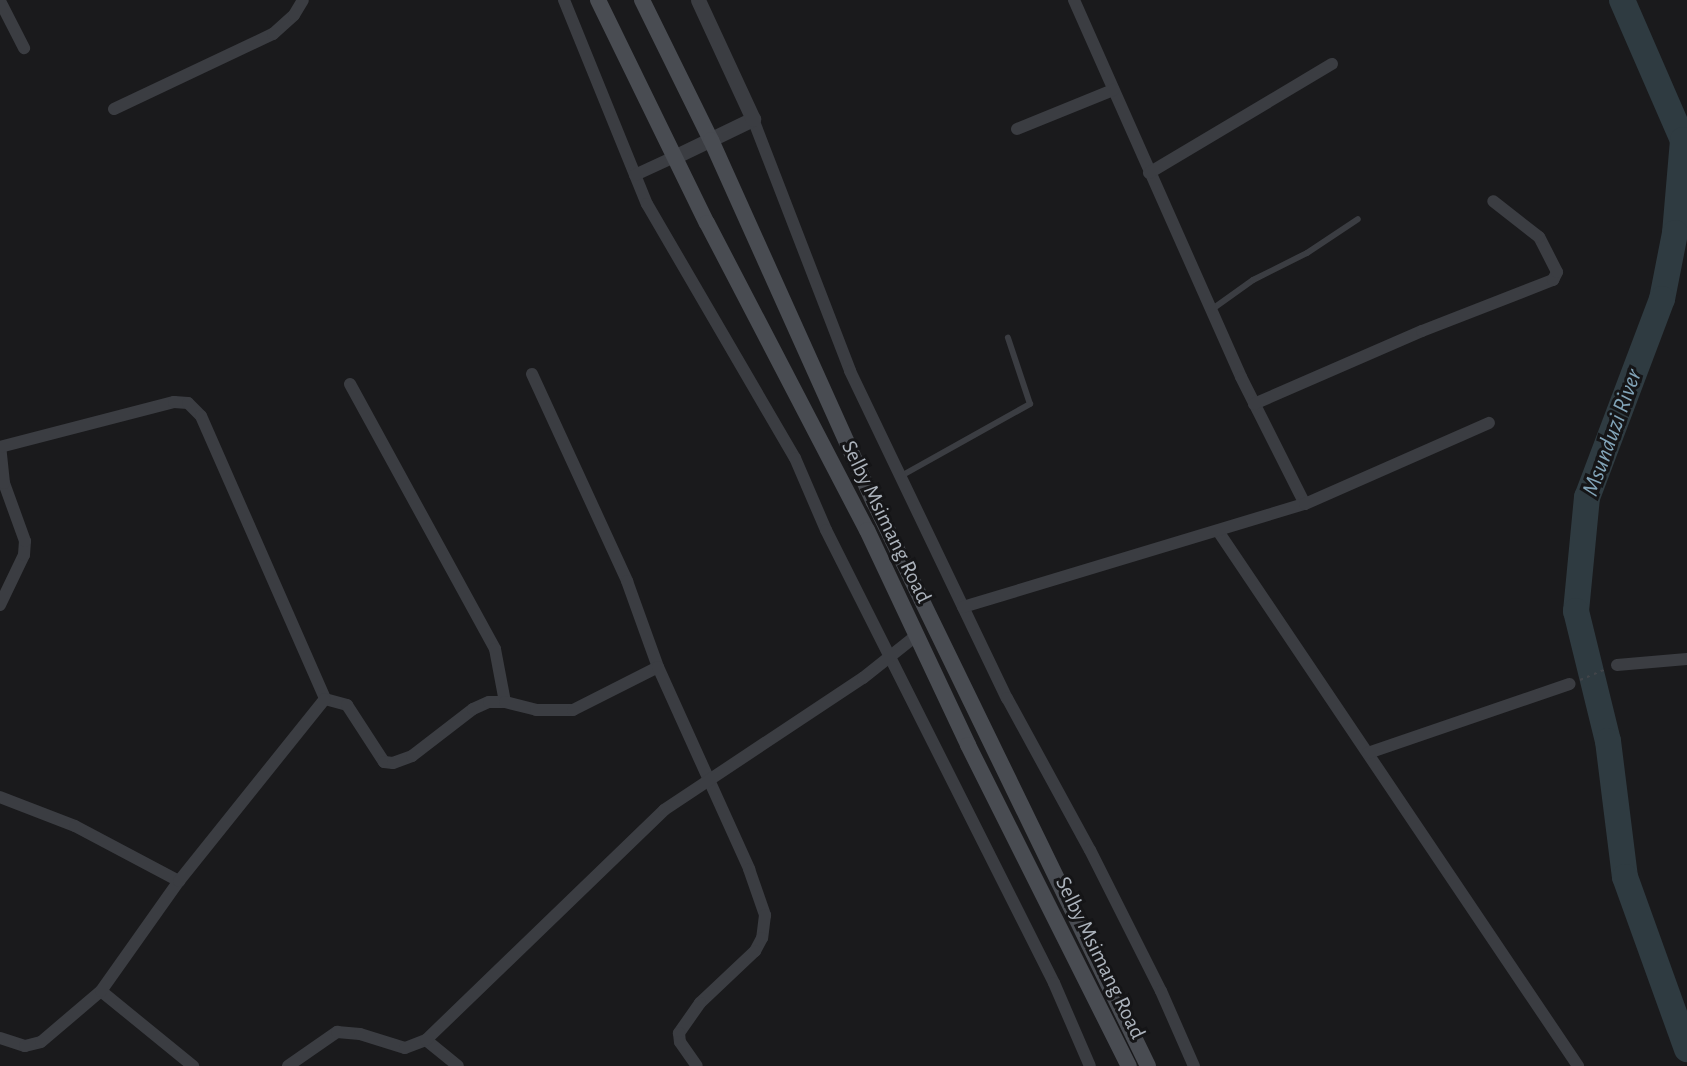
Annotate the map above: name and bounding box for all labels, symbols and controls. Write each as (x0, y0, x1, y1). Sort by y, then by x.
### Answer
water label: Msunduzi River (1577, 366, 1649, 500)
street label: Selby Msimang Road (835, 437, 937, 607)
street label: Selby Msimang Road (1049, 873, 1151, 1043)

